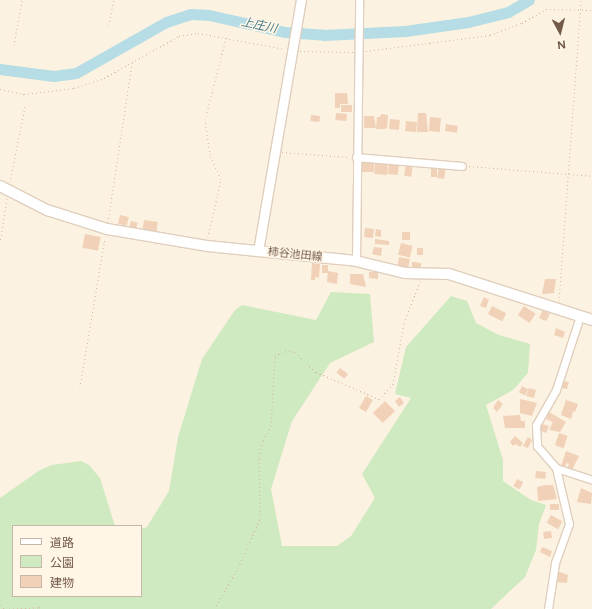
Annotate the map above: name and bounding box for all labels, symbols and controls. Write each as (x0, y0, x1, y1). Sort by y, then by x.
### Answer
north arrow (540, 12, 580, 52)
water label: 上庄川 (240, 15, 278, 37)
text: N (557, 37, 567, 51)
street label: 柿谷池田線 (267, 246, 323, 264)
legend (12, 525, 142, 597)
text: 道路 (50, 536, 74, 550)
text: 公園 (50, 556, 74, 570)
text: 建物 (50, 576, 74, 590)

